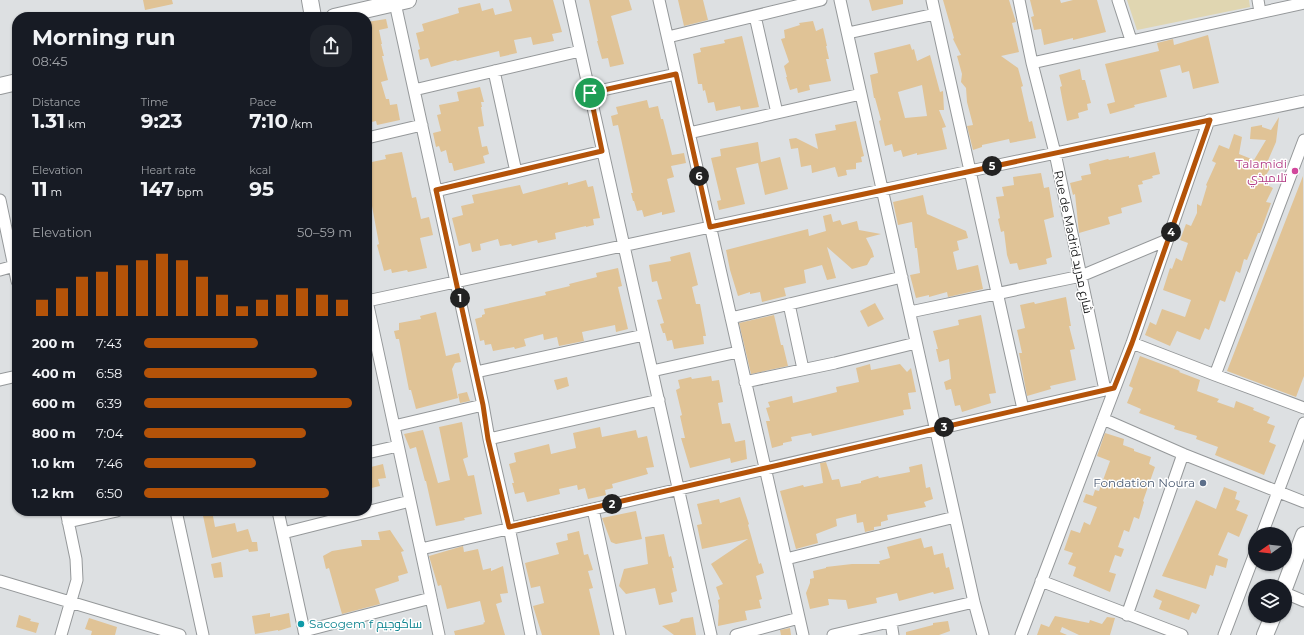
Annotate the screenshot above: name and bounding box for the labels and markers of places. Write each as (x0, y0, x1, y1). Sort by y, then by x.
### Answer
pin (573, 76, 607, 110)
pin: 5 (982, 156, 1002, 176)
place label: Talamidi تلاميذي (1236, 156, 1288, 188)
pin: 6 (689, 166, 709, 186)
marker: Talamidi تلاميذي (1290, 166, 1300, 176)
pin: 4 (1161, 222, 1181, 242)
pin: 1 (450, 288, 470, 308)
pin: 3 (934, 417, 954, 437)
place label: Fondation Noura (1093, 475, 1195, 490)
marker: Fondation Noura (1198, 478, 1208, 488)
pin: 2 (602, 494, 622, 514)
place label: Sacogem f ساكوجيم (309, 616, 422, 632)
marker: Sacogem f ساكوجيم (296, 619, 306, 629)

